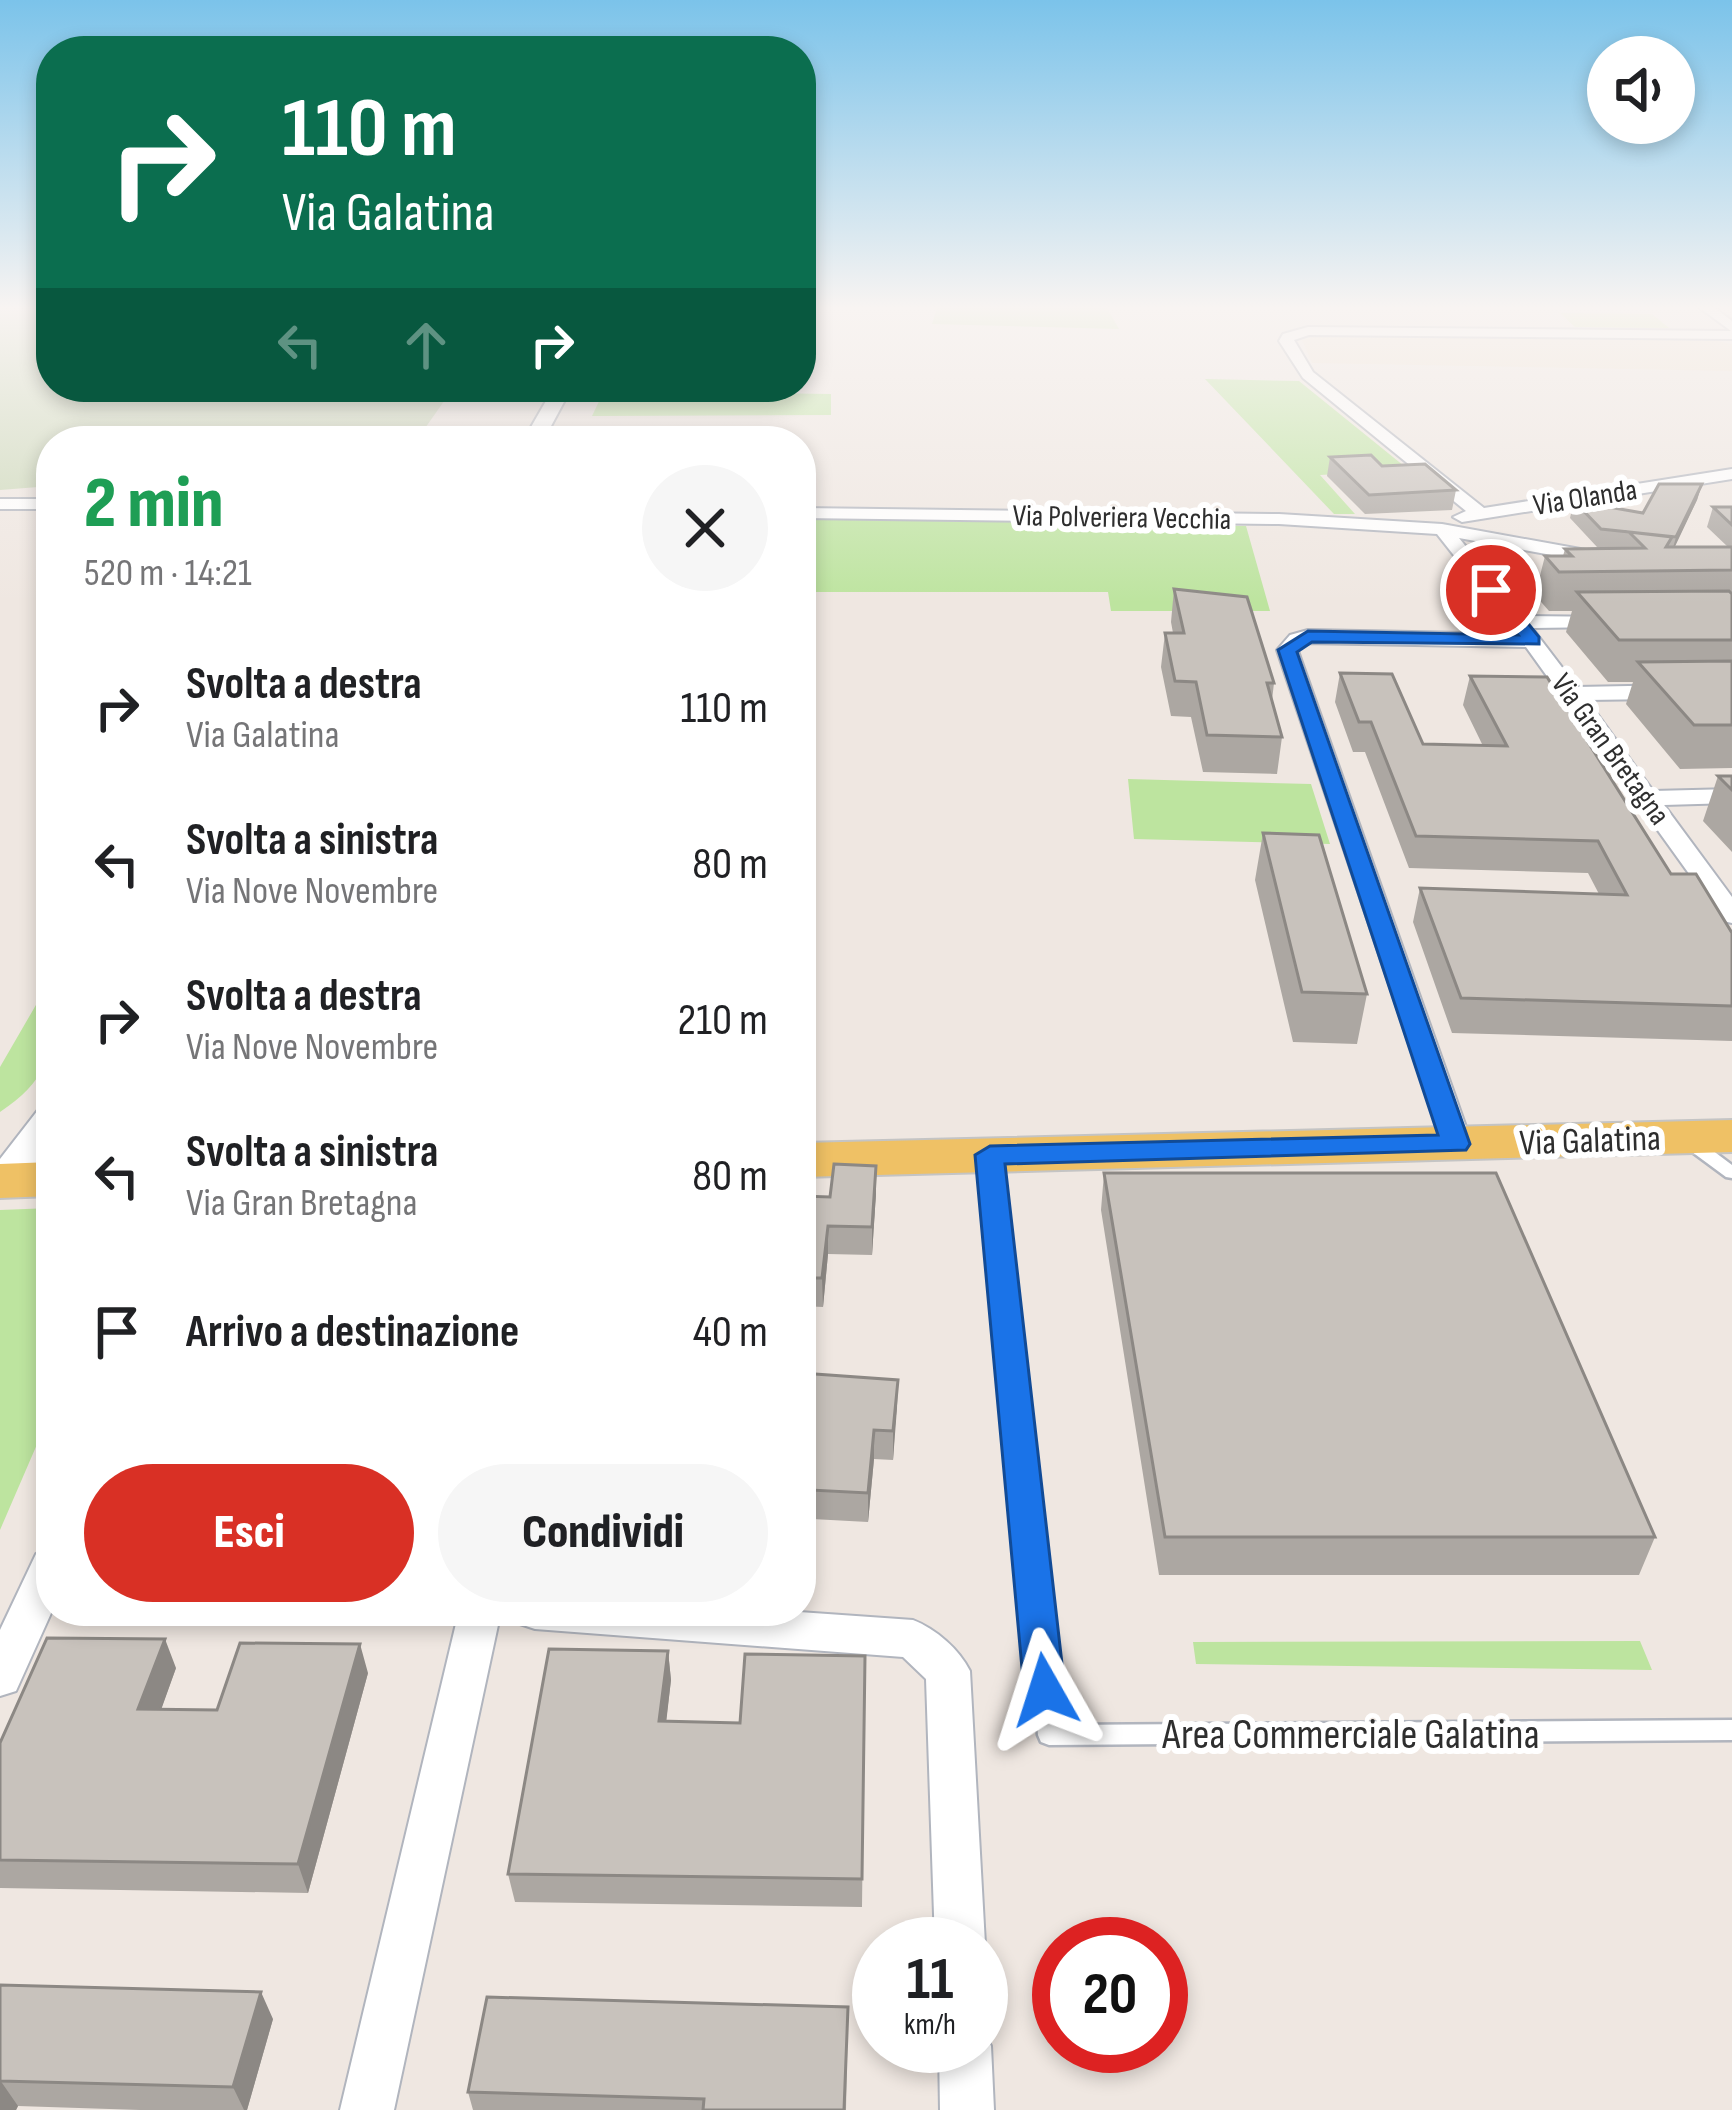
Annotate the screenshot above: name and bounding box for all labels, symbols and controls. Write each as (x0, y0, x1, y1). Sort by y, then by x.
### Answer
map controls (1587, 36, 1695, 144)
button: sound (1587, 36, 1695, 144)
text: 110 m (282, 79, 457, 180)
icon: right (84, 84, 240, 240)
text: Via Galatina (282, 181, 494, 246)
icon: left (267, 312, 333, 378)
icon: ahead (393, 312, 459, 378)
icon: right (519, 312, 585, 378)
text: 2 min (84, 461, 224, 548)
button: close (642, 465, 768, 591)
street label: Via Olanda (1531, 472, 1639, 524)
street label: Via Polveriera Vecchia (1012, 498, 1232, 538)
pin (1440, 539, 1542, 641)
text: 520 m · 14:21 (84, 550, 252, 597)
icon: arrive (1458, 557, 1524, 623)
text: Svolta a destra (186, 657, 422, 712)
street label: Via Gran Bretagna (1543, 667, 1677, 832)
icon: right (84, 675, 150, 741)
text: 110 m (680, 681, 768, 736)
text: Via Galatina (186, 712, 339, 759)
text: Svolta a sinistra (186, 813, 438, 868)
icon: left (84, 831, 150, 897)
text: 80 m (692, 837, 768, 892)
text: Via Nove Novembre (186, 868, 438, 915)
text: Svolta a destra (186, 969, 422, 1024)
icon: right (84, 987, 150, 1053)
text: 210 m (677, 993, 768, 1048)
text: Via Nove Novembre (186, 1024, 438, 1071)
street label: Via Galatina (1519, 1118, 1662, 1165)
text: Svolta a sinistra (186, 1125, 438, 1180)
icon: left (84, 1143, 150, 1209)
text: 80 m (692, 1149, 768, 1204)
text: Via Gran Bretagna (186, 1180, 418, 1227)
icon: arrive (84, 1299, 150, 1365)
text: Arrivo a destinazione (186, 1305, 519, 1360)
text: 40 m (693, 1305, 768, 1360)
button: Esci (84, 1464, 414, 1602)
button: Condividi (438, 1464, 768, 1602)
position arrow (982, 1627, 1108, 1753)
street label: Area Commerciale Galatina (1161, 1710, 1540, 1761)
speed limit sign: 20 (1032, 1917, 1188, 2073)
text: 11 (906, 1944, 954, 2016)
text: km/h (904, 2007, 956, 2043)

